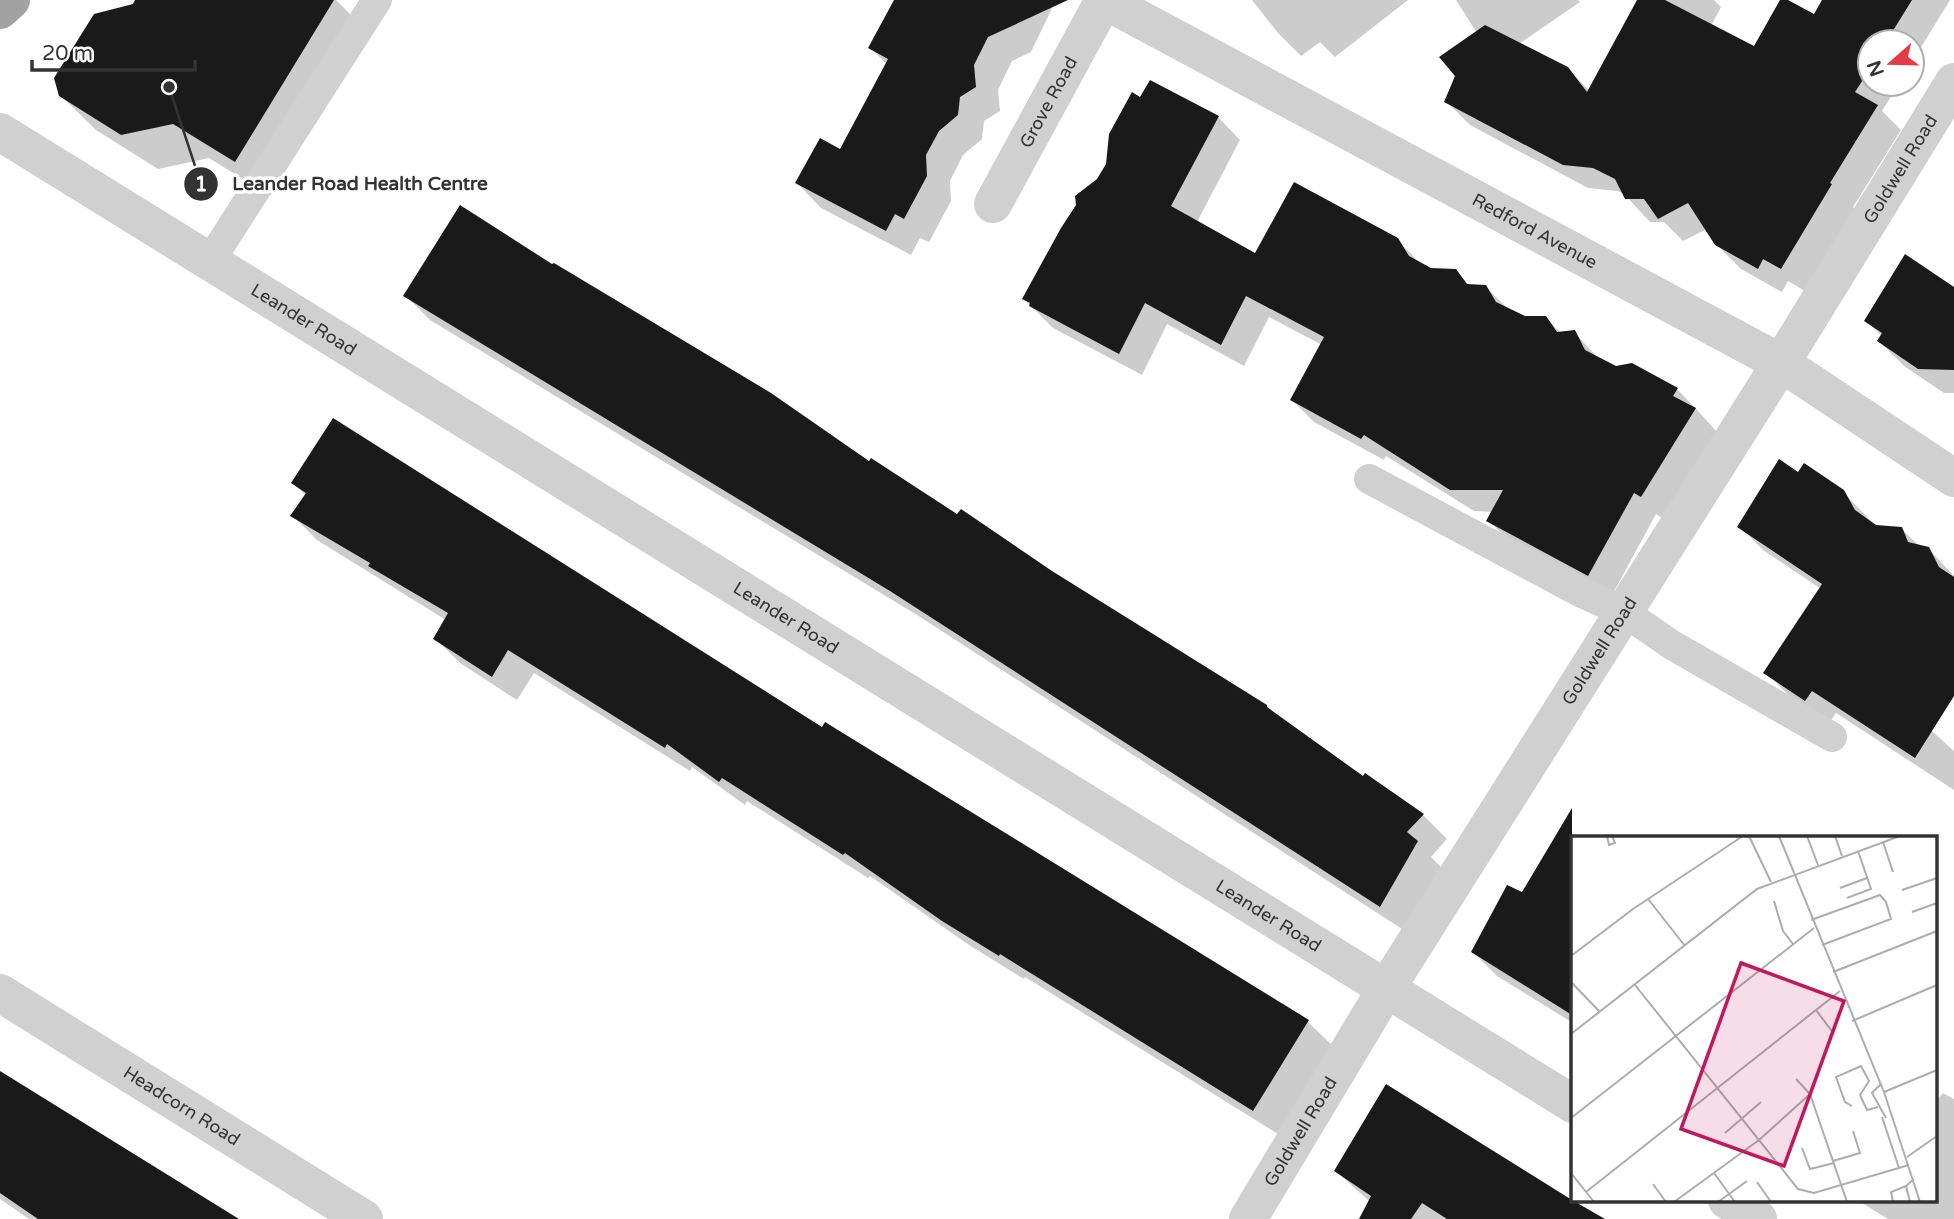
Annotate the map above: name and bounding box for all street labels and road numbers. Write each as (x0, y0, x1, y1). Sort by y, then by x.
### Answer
street label: Grove Road (1015, 53, 1082, 152)
street label: Goldwell Road (1859, 111, 1942, 228)
street label: Redford Avenue (1468, 188, 1601, 273)
street label: Leander Road (247, 279, 361, 361)
street label: Leander Road (729, 577, 843, 659)
street label: Goldwell Road (1557, 593, 1642, 709)
street label: Leander Road (1212, 875, 1325, 957)
street label: Headcorn Road (119, 1061, 244, 1150)
street label: Goldwell Road (1259, 1073, 1342, 1190)

